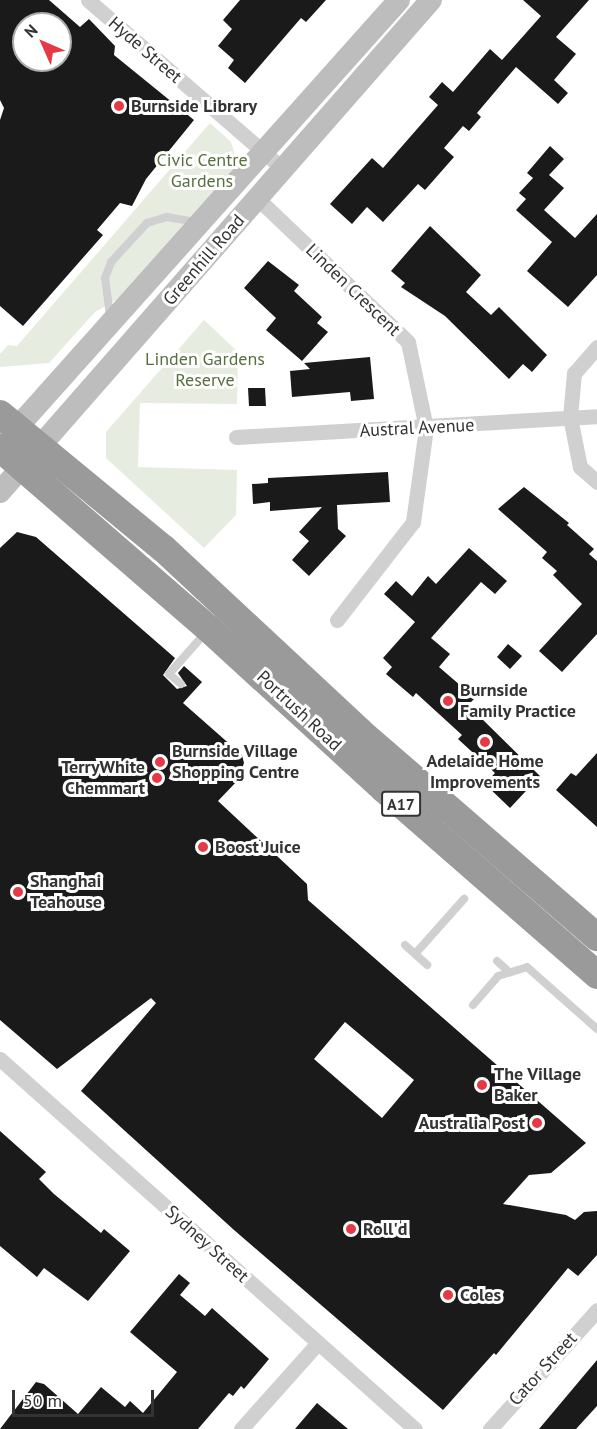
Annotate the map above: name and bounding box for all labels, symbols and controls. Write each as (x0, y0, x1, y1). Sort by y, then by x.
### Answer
north arrow (12, 12, 72, 72)
street label: Hyde Street (104, 12, 186, 88)
text: N (20, 20, 41, 41)
place label: Burnside Library (131, 95, 257, 117)
marker: Burnside Library (112, 99, 126, 113)
park label: Civic Centre Gardens (156, 150, 248, 192)
street label: Greenhill Road (159, 210, 249, 310)
street label: Linden Crescent (301, 239, 405, 341)
park label: Linden Gardens Reserve (145, 349, 265, 392)
street label: Austral Avenue (359, 414, 475, 442)
street label: Portrush Road (252, 666, 346, 756)
place label: Burnside Family Practice (460, 680, 576, 722)
marker: Burnside Family Practice (441, 694, 455, 708)
marker: Adelaide Home Improvements (478, 735, 492, 749)
place label: Burnside Village Shopping Centre (172, 741, 299, 783)
place label: Adelaide Home Improvements (426, 751, 544, 794)
marker: Burnside Village Shopping Centre (153, 755, 167, 769)
place label: TerryWhite Chemmart (61, 757, 145, 800)
marker: TerryWhite Chemmart (150, 771, 164, 785)
road number: A17 (380, 791, 422, 817)
place label: Boost Juice (215, 836, 301, 858)
marker: Boost Juice (196, 840, 210, 854)
place label: Shanghai Teahouse (30, 871, 102, 914)
marker: Shanghai Teahouse (11, 885, 25, 899)
place label: The Village Baker (494, 1064, 582, 1106)
marker: The Village Baker (475, 1078, 489, 1092)
place label: Australia Post (418, 1112, 525, 1134)
marker: Australia Post (530, 1116, 544, 1130)
street label: Sydney Street (161, 1201, 253, 1287)
place label: Roll'd (363, 1218, 407, 1240)
marker: Roll'd (344, 1222, 358, 1236)
place label: Coles (460, 1284, 501, 1306)
marker: Coles (441, 1288, 455, 1302)
street label: Cator Street (504, 1328, 582, 1410)
scale bar (15, 1378, 158, 1416)
text: 50 m (23, 1389, 62, 1412)

